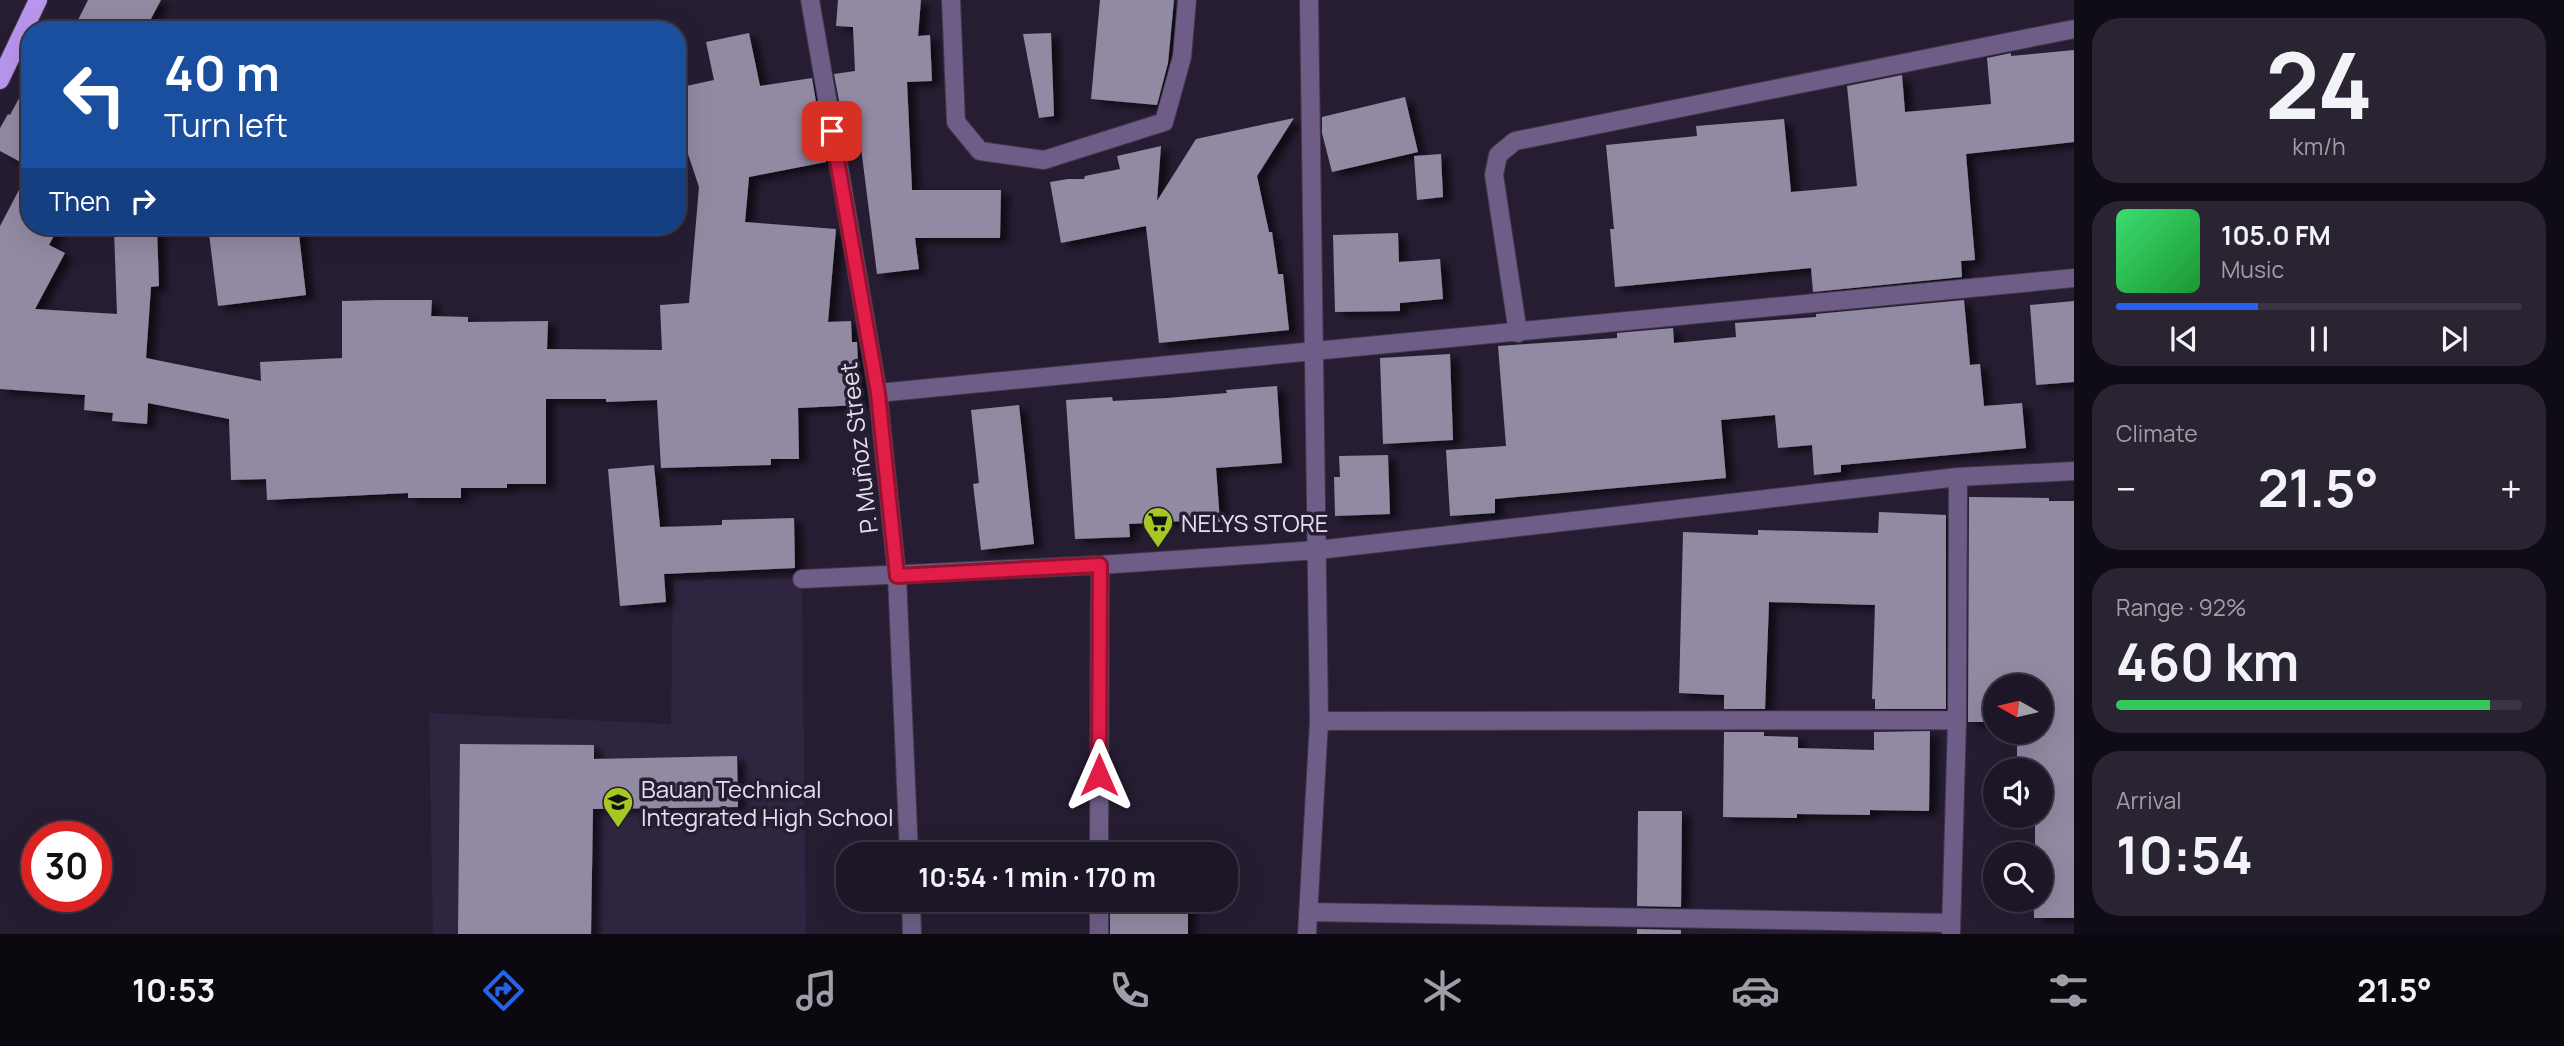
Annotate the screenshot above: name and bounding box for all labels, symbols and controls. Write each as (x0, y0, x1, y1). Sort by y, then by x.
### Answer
text: 24 (2265, 22, 2373, 146)
text: 40 m (164, 39, 280, 106)
icon: left (49, 49, 140, 140)
pin (802, 101, 862, 161)
text: Turn left (164, 103, 288, 147)
icon: arrive (813, 112, 851, 150)
text: km/h (2292, 130, 2346, 162)
icon: right (124, 182, 162, 220)
text: Then (49, 183, 110, 219)
text: 105.0 FM (2221, 217, 2331, 253)
text: Music (2221, 253, 2284, 285)
icon: previous (2165, 320, 2203, 358)
icon: pause (2300, 320, 2338, 358)
icon: next (2435, 320, 2473, 358)
street label: P. Muñoz Street (831, 361, 885, 535)
text: Climate (2116, 417, 2198, 449)
text: 21.5° (2258, 452, 2379, 523)
text: − (2116, 462, 2137, 514)
text: + (2500, 462, 2522, 514)
supermarket icon: NELYS STORE (1141, 505, 1175, 549)
place label: NELYS STORE (1181, 506, 1328, 539)
text: Range · 92% (2116, 591, 2247, 623)
text: 460 km (2116, 626, 2299, 697)
north arrow (1983, 674, 2053, 744)
map controls (1983, 674, 2053, 912)
position arrow (1062, 738, 1136, 812)
button: sound (1983, 758, 2053, 828)
place label: Bauan Technical Integrated High School (641, 772, 894, 833)
text: Arrival (2116, 784, 2182, 816)
school or university icon: Bauan Technical Integrated High School (601, 785, 635, 829)
text: 10:54 (2116, 819, 2253, 890)
speed limit sign: 30 (21, 821, 112, 912)
button: search (1983, 842, 2053, 912)
text: 10:54 · 1 min · 170 m (918, 859, 1156, 895)
icon: directions (479, 966, 528, 1015)
icon: music (792, 966, 841, 1015)
icon: phone (1105, 966, 1154, 1015)
icon: climate (1418, 966, 1467, 1015)
icon: car (1731, 966, 1780, 1015)
icon: filters (2044, 966, 2093, 1015)
text: 10:53 (132, 968, 215, 1012)
text: 21.5° (2357, 968, 2432, 1012)

